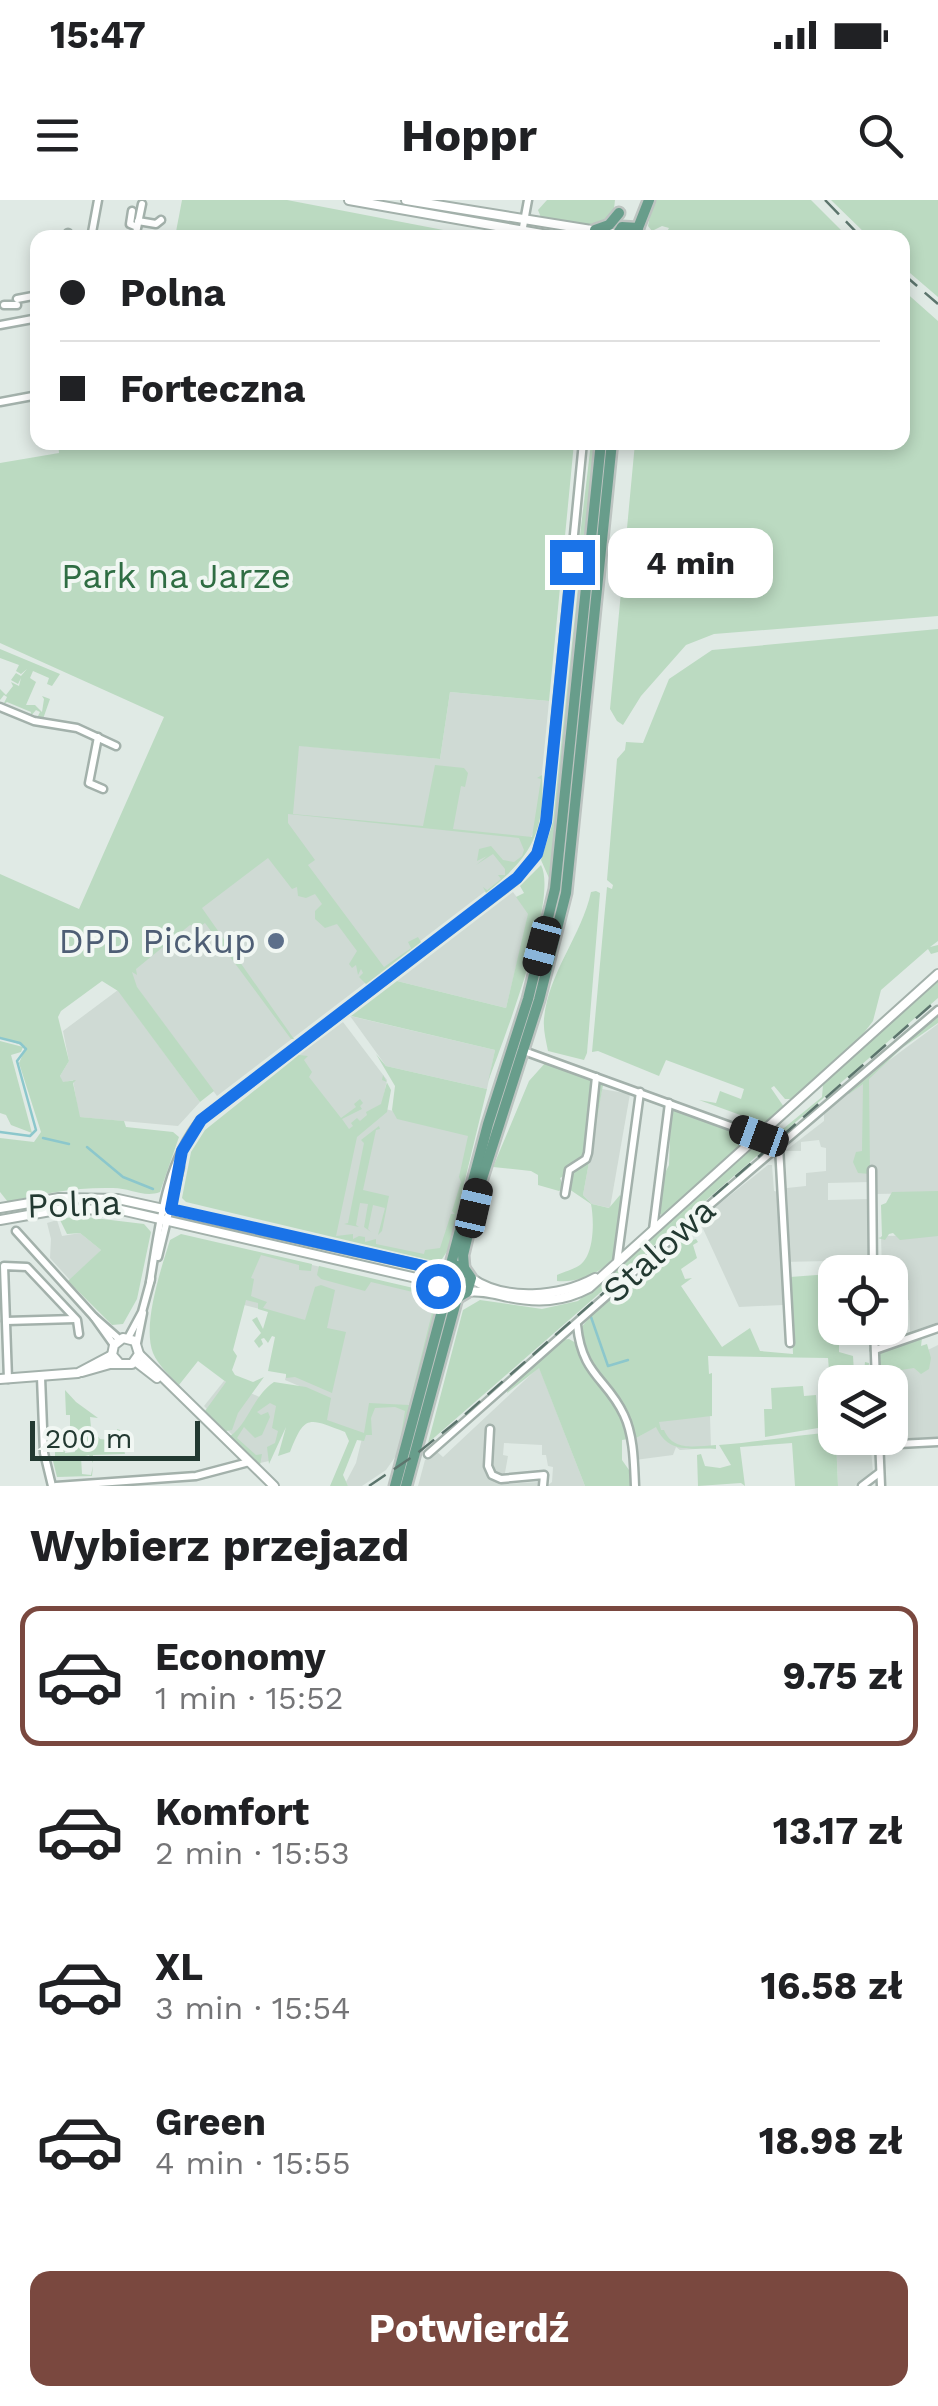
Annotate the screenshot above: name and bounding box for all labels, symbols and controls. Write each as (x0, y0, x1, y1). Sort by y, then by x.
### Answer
text: 15:47 (50, 13, 146, 57)
icon: menu (30, 108, 85, 163)
icon: search (853, 108, 908, 163)
text: Hoppr (401, 109, 537, 162)
text: Polna (120, 271, 226, 315)
text: Forteczna (120, 367, 305, 411)
callout: 4 min (607, 527, 772, 597)
route end (550, 540, 595, 585)
text: 4 min (646, 544, 735, 582)
park label: Park na Jarze (61, 555, 291, 597)
car (520, 913, 564, 979)
place label: DPD Pickup (59, 920, 256, 962)
marker: DPD Pickup (265, 930, 287, 952)
car (726, 1112, 792, 1160)
car (453, 1175, 495, 1241)
street label: Polna (26, 1181, 122, 1227)
street label: Stalowa (594, 1189, 724, 1311)
map controls (818, 1255, 908, 1455)
button: locate (818, 1255, 908, 1345)
route start (416, 1264, 461, 1309)
button: layers (818, 1365, 908, 1455)
scale bar (30, 1416, 200, 1460)
text: 200 m (45, 1422, 132, 1455)
text: Wybierz przejazd (30, 1519, 409, 1572)
icon: car (35, 1631, 125, 1721)
text: Economy (155, 1635, 326, 1679)
text: 9.75 zł (783, 1654, 903, 1698)
text: 1 min · 15:52 (155, 1679, 343, 1717)
icon: car (35, 1786, 125, 1876)
text: Komfort (155, 1790, 309, 1834)
text: 13.17 zł (773, 1809, 903, 1853)
text: 2 min · 15:53 (155, 1834, 350, 1872)
icon: car (35, 1941, 125, 2031)
text: XL (155, 1945, 203, 1989)
text: 16.58 zł (761, 1964, 903, 2008)
text: 3 min · 15:54 (155, 1989, 351, 2027)
icon: car (35, 2096, 125, 2186)
text: Green (155, 2100, 266, 2144)
text: 18.98 zł (759, 2119, 903, 2163)
text: 4 min · 15:55 (155, 2144, 351, 2182)
button: Potwierdź (30, 2271, 908, 2386)

